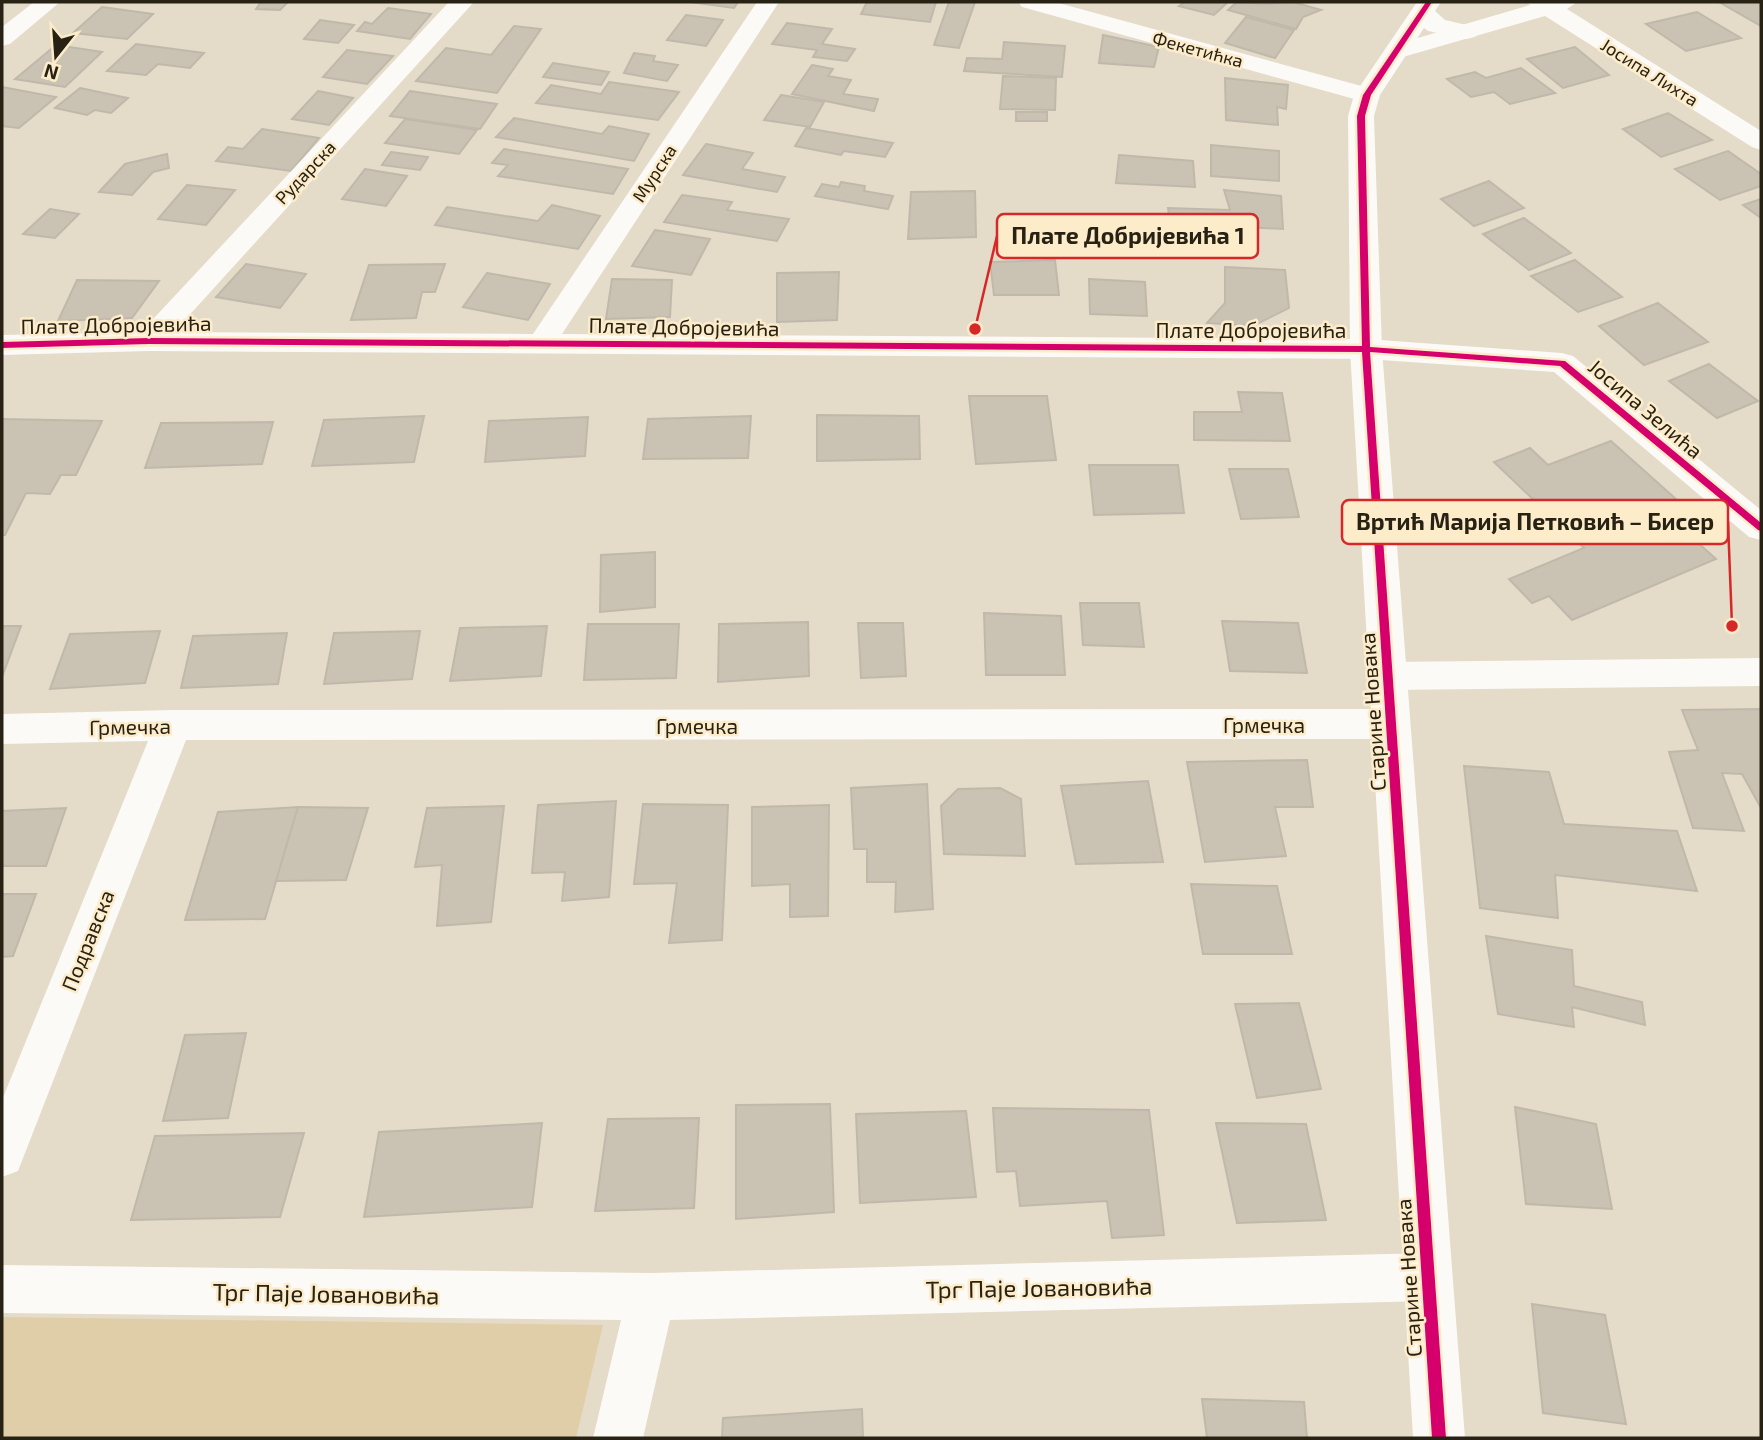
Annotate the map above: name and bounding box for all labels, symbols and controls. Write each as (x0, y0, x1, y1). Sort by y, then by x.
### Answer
north arrow (21, 21, 91, 91)
street label: Фекетићка (1150, 26, 1246, 72)
street label: Јосипа Лихта (1597, 33, 1703, 111)
text: N (41, 60, 61, 86)
street label: Рударска (270, 136, 340, 208)
street label: Мурска (627, 140, 681, 206)
callout: Плате Добријевића 1 (997, 214, 1258, 258)
text: Плате Добријевића 1 (1011, 221, 1245, 249)
street label: Плате Добројевића (20, 310, 212, 339)
street label: Плате Добројевића (588, 312, 780, 341)
street label: Плате Добројевића (1156, 317, 1346, 343)
street label: Јосипа Зелића (1584, 353, 1708, 463)
callout: Вртић Марија Петковић – Бисер (1342, 500, 1728, 544)
text: Вртић Марија Петковић – Бисер (1356, 507, 1714, 535)
street label: Старине Новака (1354, 632, 1390, 792)
street label: Грмечка (1223, 712, 1305, 737)
street label: Грмечка (89, 713, 171, 739)
street label: Грмечка (656, 713, 738, 738)
street label: Подравска (55, 886, 119, 994)
street label: Старине Новака (1390, 1198, 1426, 1358)
street label: Трг Паје Јовановића (925, 1271, 1153, 1303)
street label: Трг Паје Јовановића (212, 1277, 440, 1309)

